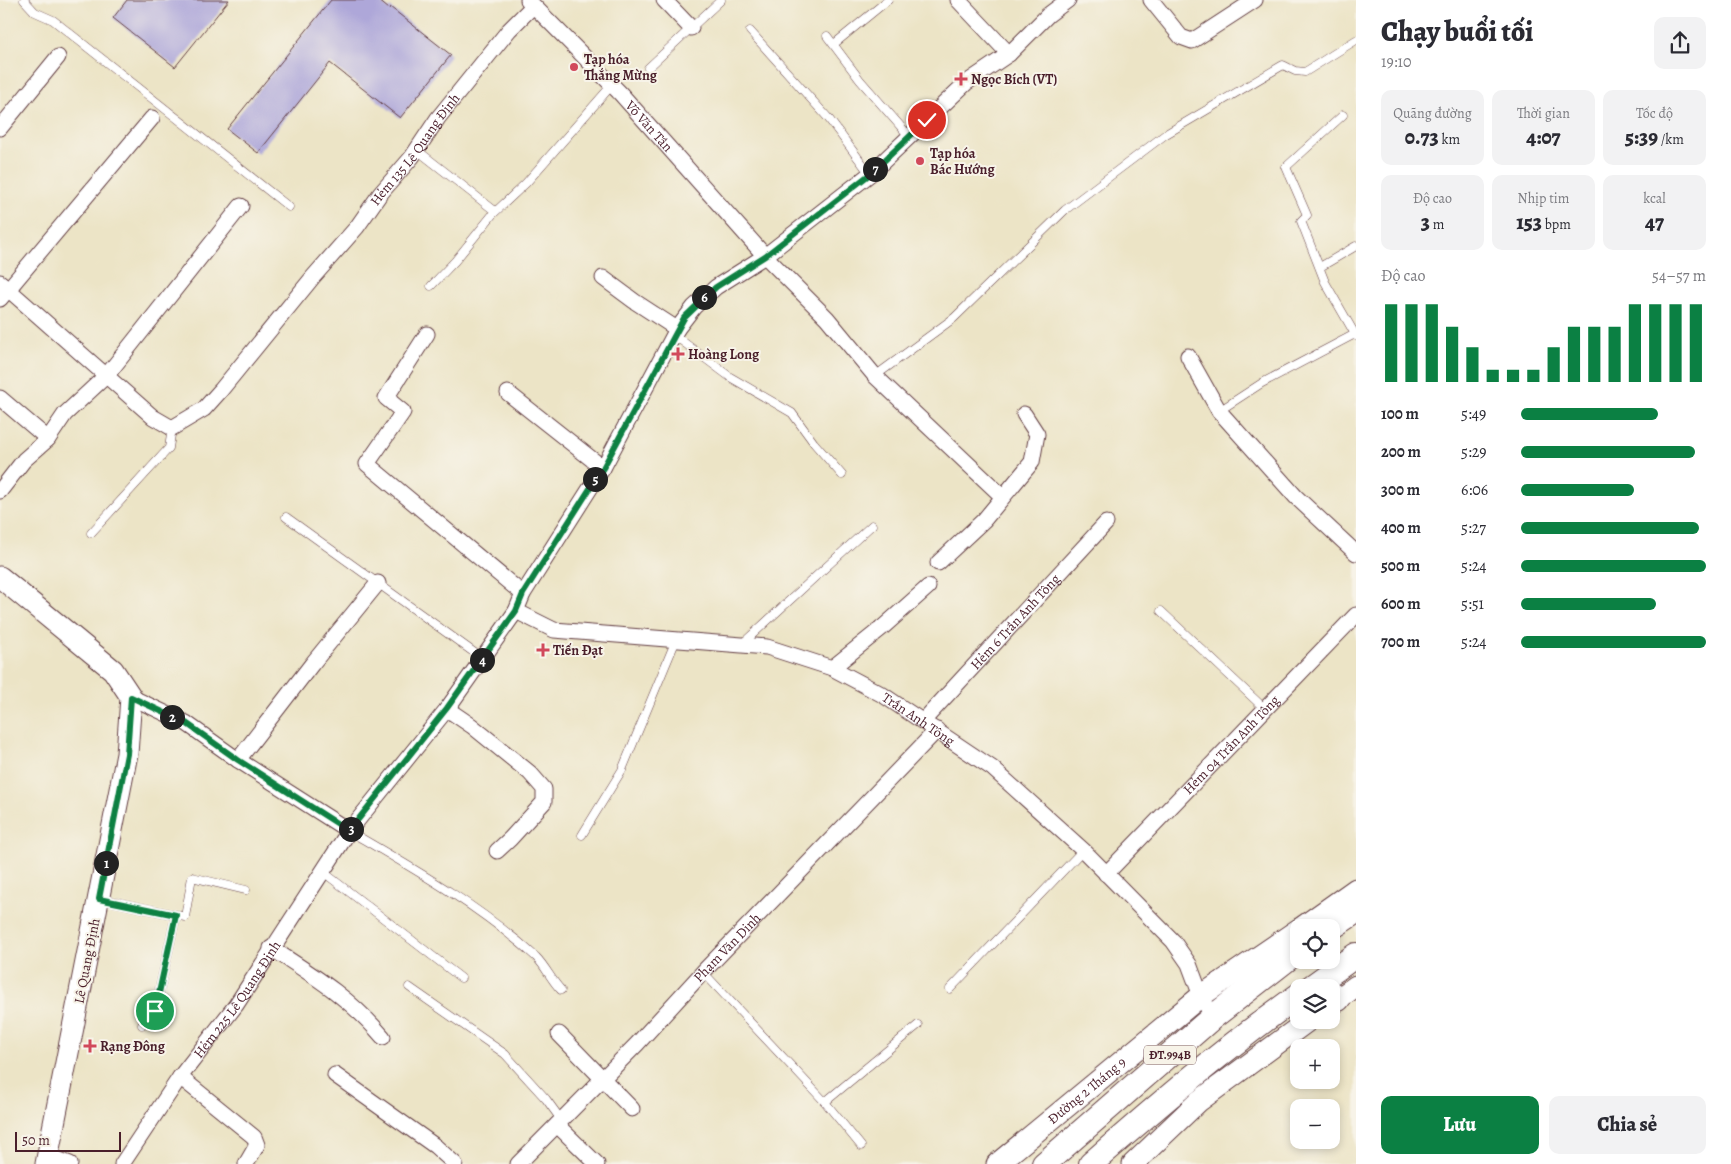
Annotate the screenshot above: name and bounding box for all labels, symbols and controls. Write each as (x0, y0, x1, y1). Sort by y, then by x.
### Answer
text: Chạy buổi tối (1381, 13, 1533, 51)
button: share (1654, 17, 1706, 69)
place label: Tạp hóa Thắng Mừng (584, 50, 658, 85)
text: 19:10 (1381, 51, 1412, 73)
marker: Tạp hóa Thắng Mừng (568, 61, 580, 73)
place label: Ngọc Bích (VT) (971, 70, 1057, 89)
marker: Ngọc Bích (VT) (955, 73, 967, 85)
street label: Hẻm 135 Lê Quang Định (365, 89, 464, 209)
street label: Võ Văn Tần (621, 95, 678, 156)
pin (906, 99, 948, 141)
text: Quãng đường (1393, 104, 1472, 123)
text: Thời gian (1517, 104, 1570, 123)
text: Tốc độ (1636, 104, 1673, 123)
icon: check (913, 106, 941, 134)
text: 0.73 (1405, 123, 1439, 151)
text: 4:07 (1526, 123, 1561, 151)
text: 5:39 (1625, 123, 1658, 151)
text: km (1439, 130, 1460, 149)
text: /km (1658, 130, 1684, 149)
place label: Tạp hóa Bác Hướng (930, 144, 995, 179)
marker: Tạp hóa Bác Hướng (914, 155, 926, 167)
pin: 7 (862, 156, 888, 182)
text: 7 (873, 160, 878, 179)
text: Độ cao (1413, 189, 1452, 208)
text: Nhịp tim (1518, 189, 1569, 208)
text: kcal (1643, 189, 1666, 208)
text: 3 (1421, 208, 1430, 236)
text: 153 (1516, 208, 1542, 236)
text: 47 (1645, 208, 1664, 236)
text: m (1430, 215, 1444, 234)
text: bpm (1542, 215, 1571, 234)
text: Độ cao (1381, 265, 1426, 287)
text: 54–57 m (1652, 265, 1706, 287)
pin: 6 (692, 284, 716, 310)
text: 6 (701, 288, 708, 307)
place label: Hoàng Long (688, 345, 760, 364)
marker: Hoàng Long (672, 348, 684, 360)
text: 100 m (1381, 403, 1419, 425)
text: 5:49 (1461, 403, 1486, 425)
text: 200 m (1381, 441, 1421, 463)
text: 5:29 (1461, 441, 1487, 463)
pin: 5 (582, 466, 608, 492)
text: 5 (593, 470, 598, 489)
text: 300 m (1381, 479, 1420, 501)
text: 6:06 (1461, 479, 1488, 501)
text: 400 m (1381, 517, 1421, 539)
text: 5:27 (1461, 517, 1486, 539)
text: 500 m (1381, 555, 1420, 577)
text: 5:24 (1461, 555, 1487, 577)
street label: Hẻm 6 Trần Anh Tông (966, 570, 1064, 674)
text: 600 m (1381, 593, 1421, 615)
text: 5:51 (1461, 593, 1484, 615)
text: 700 m (1381, 631, 1420, 653)
text: 5:24 (1461, 631, 1487, 653)
place label: Tiến Đạt (553, 641, 603, 660)
marker: Tiến Đạt (537, 644, 549, 656)
pin: 4 (470, 648, 494, 672)
text: 4 (479, 651, 486, 670)
street label: Trần Anh Tông (878, 688, 959, 750)
street label: Hẻm 04 Trần Anh Tông (1179, 691, 1283, 798)
pin: 2 (160, 704, 184, 730)
text: 2 (169, 708, 176, 727)
pin: 3 (338, 816, 364, 842)
text: 3 (348, 820, 355, 839)
pin: 1 (94, 850, 118, 876)
text: 1 (104, 854, 109, 873)
street label: Phạm Văn Dinh (689, 908, 765, 986)
street label: Lê Quang Định (69, 916, 105, 1005)
map controls (1290, 919, 1340, 1149)
button: locate (1290, 919, 1340, 969)
street label: Hẻm 225 Lê Quang Định (189, 936, 285, 1062)
button: layers (1290, 979, 1340, 1029)
pin (134, 990, 176, 1032)
icon: arrive (141, 997, 169, 1025)
place label: Rạng Đông (100, 1037, 166, 1056)
button: + (1290, 1039, 1340, 1089)
marker: Rạng Đông (84, 1040, 96, 1052)
road number: ĐT.994B (1144, 1046, 1196, 1064)
street label: Đường 2 Tháng 9 (1043, 1052, 1130, 1128)
button: Lưu (1381, 1096, 1539, 1154)
button: Chia sẻ (1549, 1096, 1706, 1154)
button: − (1290, 1099, 1340, 1149)
scale bar (15, 1129, 121, 1152)
text: 50 m (22, 1131, 50, 1150)

